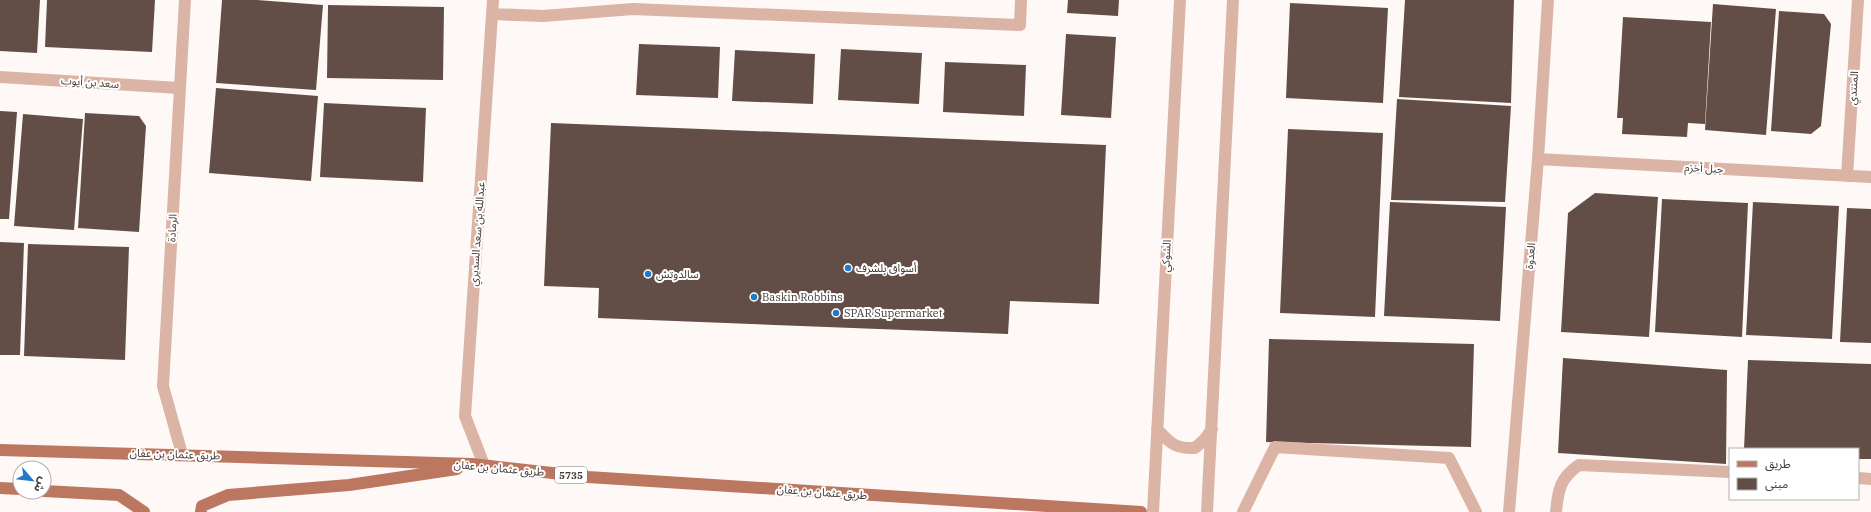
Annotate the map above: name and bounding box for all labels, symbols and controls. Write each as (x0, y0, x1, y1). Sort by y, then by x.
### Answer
street label: المنتدي (1845, 71, 1864, 106)
street label: سعد بن أيوب (60, 73, 120, 91)
street label: جبل أخزم (1684, 160, 1724, 177)
street label: عبدالله بن سعد السديري (466, 181, 490, 287)
street label: الرمادة (164, 214, 180, 242)
street label: الشوكي (1158, 239, 1176, 273)
street label: العدوة (1522, 242, 1538, 270)
place label: أسواق بلشرف (856, 261, 917, 275)
marker: أسواق بلشرف (843, 263, 853, 273)
place label: سالدوتش (656, 267, 699, 281)
marker: سالدوتش (643, 269, 653, 279)
place label: Baskin Robbins (762, 290, 843, 304)
marker: Baskin Robbins (749, 292, 759, 302)
place label: SPAR Supermarket (844, 306, 943, 320)
marker: SPAR Supermarket (831, 308, 841, 318)
street label: طريق عثمان بن عفان (129, 445, 221, 463)
legend (1729, 448, 1859, 500)
text: طريق (1765, 456, 1791, 472)
street label: طريق عثمان بن عفان (453, 457, 545, 479)
north arrow (12, 460, 52, 500)
road number: 5735 (555, 467, 587, 483)
text: ش (31, 475, 51, 495)
text: مبنى (1765, 476, 1788, 491)
street label: طريق عثمان بن عفان (776, 482, 868, 502)

